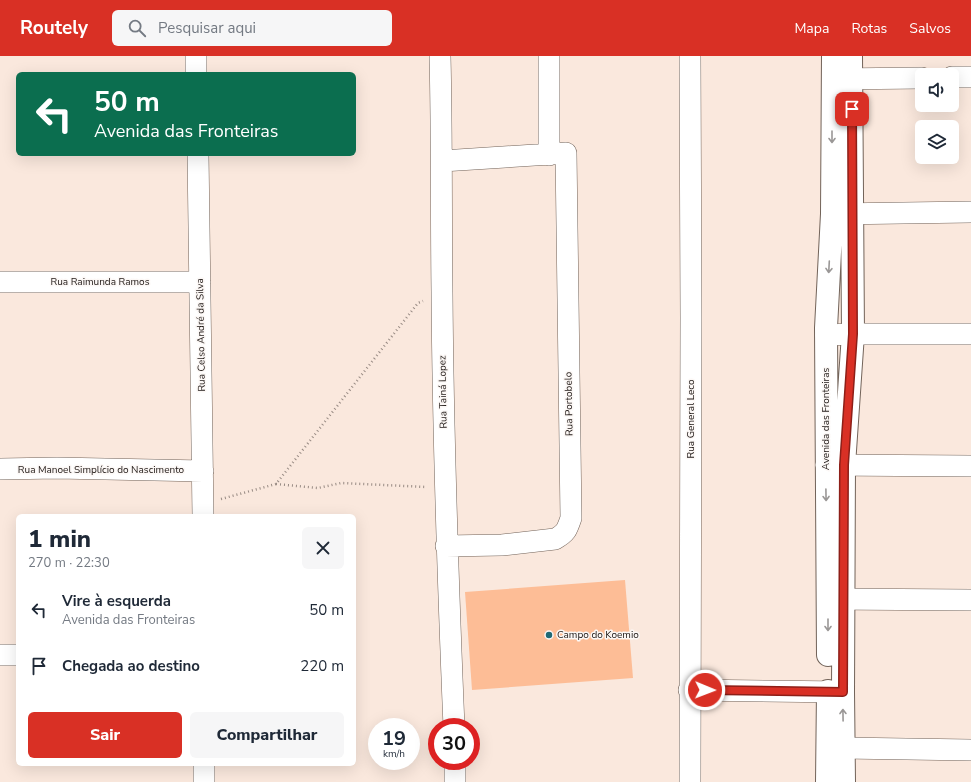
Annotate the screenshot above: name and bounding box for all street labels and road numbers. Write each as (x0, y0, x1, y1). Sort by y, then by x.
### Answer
street label: Rua Raimunda Ramos (51, 275, 150, 289)
street label: Rua Celso André da Silva (193, 278, 209, 392)
street label: Rua Tainá Lopez (435, 355, 451, 429)
street label: Avenida das Fronteiras (819, 368, 833, 470)
street label: Rua Portobelo (561, 371, 577, 436)
street label: Rua General Leco (684, 379, 698, 458)
street label: Rua Manoel Simplício do Nascimento (18, 463, 185, 477)

